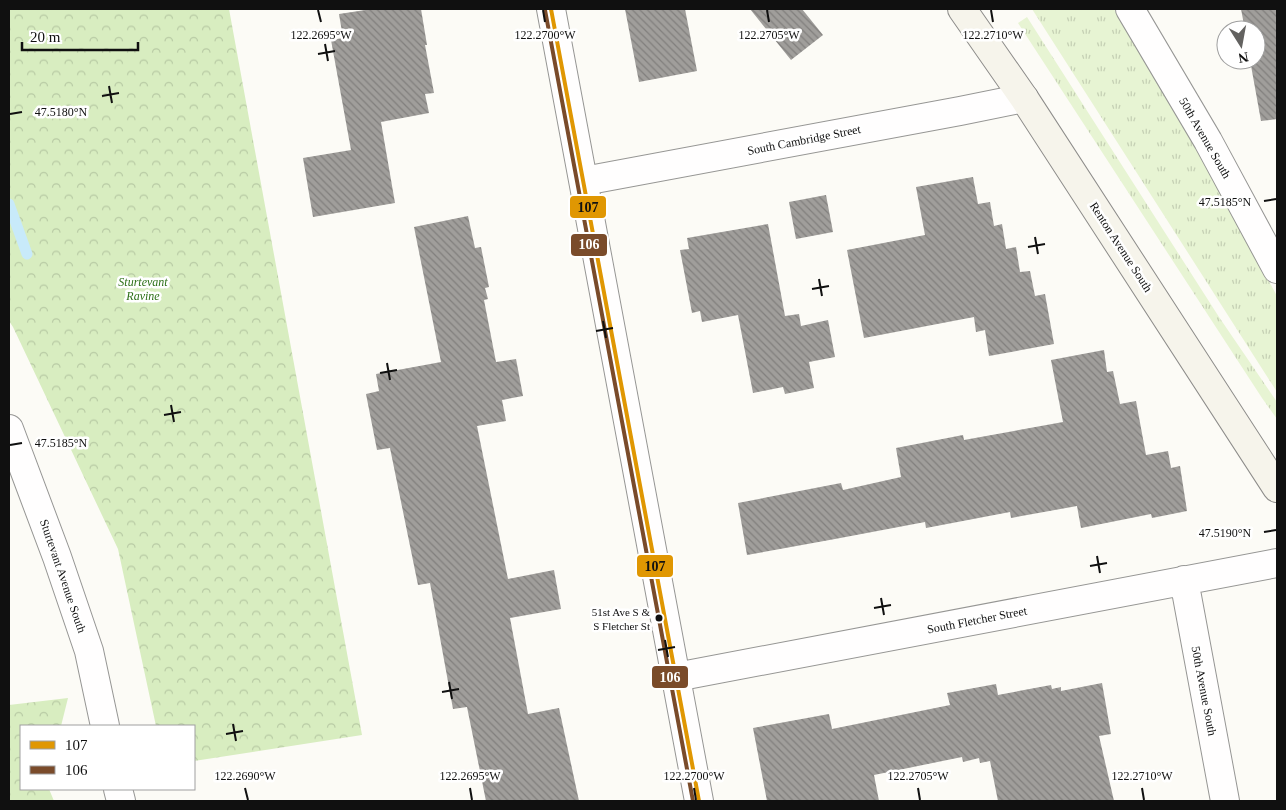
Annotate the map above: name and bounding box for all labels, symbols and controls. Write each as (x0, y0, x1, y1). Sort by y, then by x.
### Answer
scale bar (22, 20, 139, 52)
north arrow (1216, 20, 1266, 70)
text: 122.2695°W (290, 28, 352, 42)
text: 122.2700°W (514, 28, 576, 42)
text: 122.2705°W (738, 28, 800, 42)
text: 122.2710°W (962, 28, 1024, 42)
text: 20 m (30, 29, 61, 45)
text: N (1237, 49, 1250, 66)
street label: 50th Avenue South (1176, 95, 1234, 181)
text: 47.5180°N (35, 105, 88, 119)
street label: South Cambridge Street (746, 122, 863, 158)
line badge: 107 (569, 195, 607, 219)
text: 47.5185°N (1199, 195, 1252, 209)
street label: Renton Avenue South (1087, 199, 1155, 295)
text: 107 (578, 200, 599, 215)
line badge: 106 (570, 233, 608, 257)
text: 106 (579, 237, 600, 252)
park label: Sturtevant Ravine (118, 275, 168, 303)
text: 47.5185°N (35, 436, 88, 450)
street label: Sturtevant Avenue South (37, 517, 89, 635)
text: 47.5190°N (1199, 526, 1252, 540)
line badge: 107 (636, 554, 674, 578)
text: 107 (645, 559, 666, 574)
street label: South Fletcher Street (926, 603, 1029, 637)
place label: 51st Ave S & S Fletcher St (592, 606, 650, 632)
marker: 51st Ave S & S Fletcher St (654, 613, 664, 623)
street label: 50th Avenue South (1188, 645, 1220, 737)
line badge: 106 (651, 665, 689, 689)
text: 106 (660, 670, 681, 685)
legend (20, 725, 195, 790)
text: 107 (65, 737, 88, 753)
text: 106 (65, 762, 88, 778)
text: 122.2690°W (214, 769, 276, 783)
text: 122.2695°W (439, 769, 501, 783)
text: 122.2700°W (663, 769, 725, 783)
text: 122.2705°W (887, 769, 949, 783)
text: 122.2710°W (1111, 769, 1173, 783)

